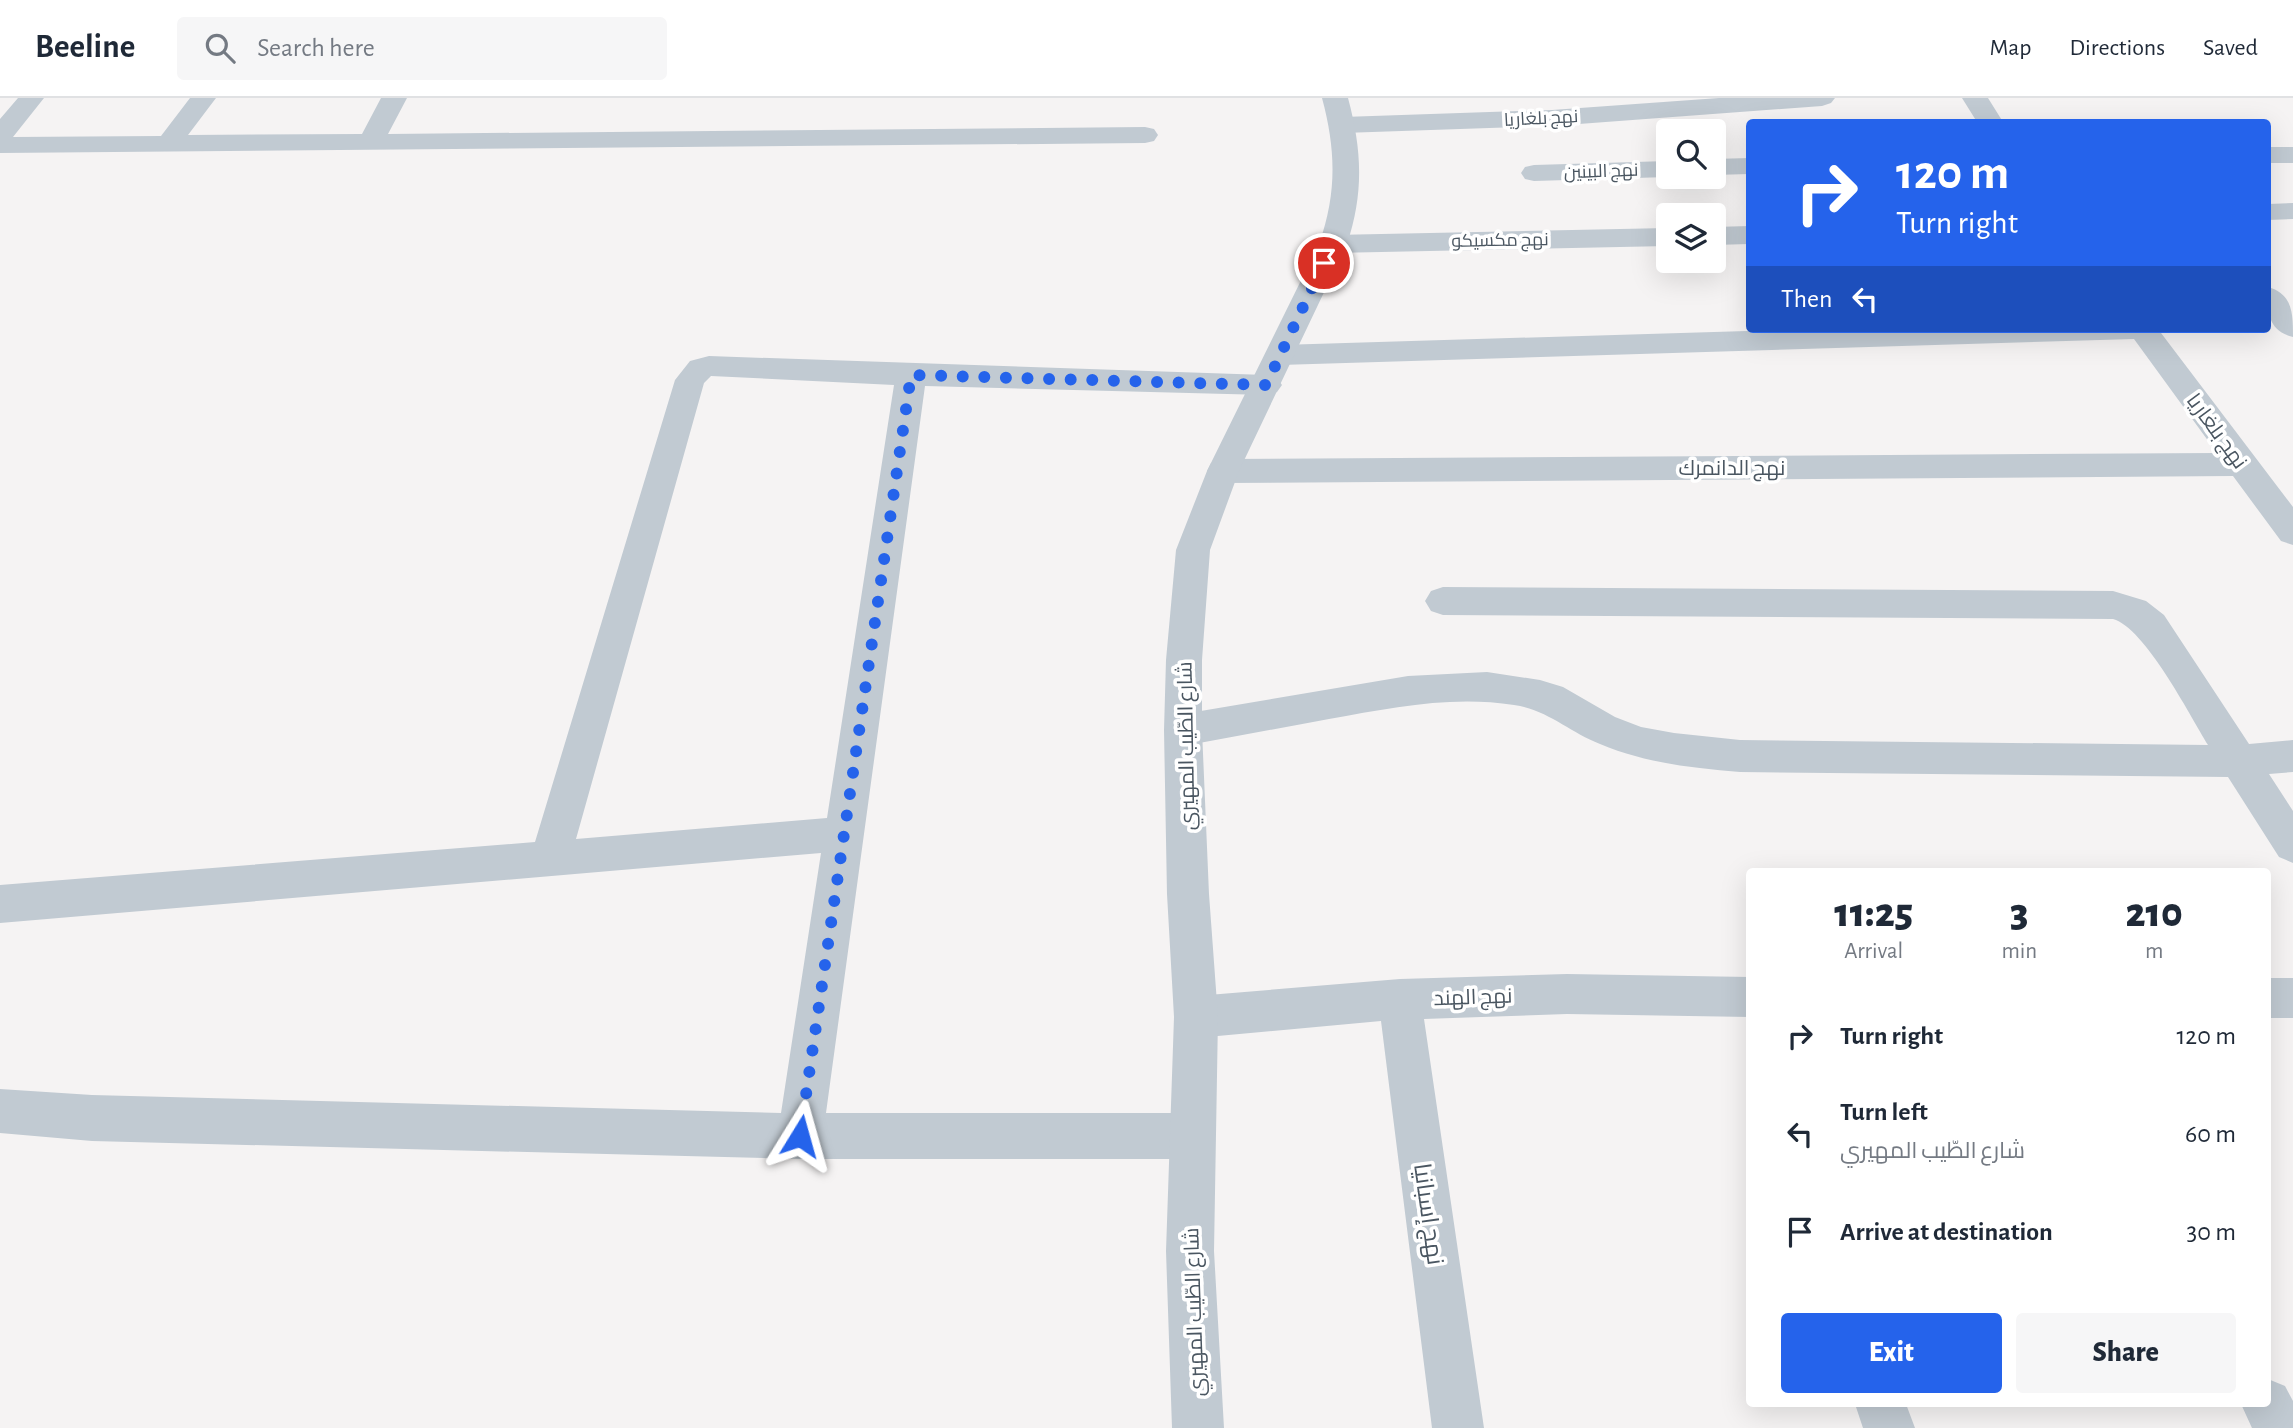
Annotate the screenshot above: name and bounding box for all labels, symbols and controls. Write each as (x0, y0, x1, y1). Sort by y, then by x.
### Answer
search box (177, 17, 667, 80)
icon: search (201, 29, 239, 67)
text: Beeline (35, 31, 135, 64)
text: Search here (257, 35, 375, 61)
text: Map (1989, 36, 2031, 60)
text: Directions (2069, 36, 2165, 60)
text: Saved (2203, 36, 2258, 60)
street label: نهج بلغاريا (1503, 108, 1579, 132)
map controls (1656, 119, 1726, 273)
button: search (1656, 119, 1726, 189)
icon: right (1781, 147, 1872, 238)
text: 120 m (1896, 149, 2009, 198)
street label: نهج البينين (1563, 162, 1639, 184)
button: layers (1656, 203, 1726, 273)
text: Turn right (1896, 207, 2018, 239)
street label: نهج مكسيكو (1451, 231, 1549, 253)
pin (1294, 233, 1354, 293)
icon: arrive (1305, 244, 1343, 282)
icon: left (1846, 280, 1884, 318)
text: Then (1781, 286, 1832, 312)
street label: نهج بلغاريا (2180, 390, 2251, 474)
street label: نهج الدانمرك (1679, 458, 1785, 482)
street label: شارع الطّيب المهيري (1175, 661, 1203, 831)
text: 11:25 (1834, 892, 1913, 934)
text: 3 (2010, 892, 2029, 934)
text: 210 (2125, 892, 2183, 934)
text: Arrival (1844, 940, 1903, 963)
text: min (2001, 940, 2037, 963)
text: m (2145, 940, 2163, 963)
street label: نهج الهند (1433, 986, 1513, 1012)
icon: right (1781, 1017, 1819, 1055)
text: Turn right (1840, 1023, 1943, 1049)
text: 120 m (2176, 1023, 2236, 1049)
position arrow (763, 1099, 837, 1173)
text: Turn left (1840, 1099, 1928, 1125)
icon: left (1781, 1115, 1819, 1153)
text: 60 m (2185, 1121, 2236, 1147)
text: شارع الطّيب المهيري (1840, 1140, 2025, 1163)
street label: نهج إسبانيا (1406, 1162, 1447, 1267)
icon: arrive (1781, 1213, 1819, 1251)
text: Arrive at destination (1840, 1219, 2053, 1245)
text: 30 m (2186, 1219, 2236, 1245)
street label: شارع الطّيب المهيري (1181, 1227, 1213, 1397)
button: Exit (1781, 1313, 2002, 1393)
button: Share (2016, 1313, 2236, 1393)

